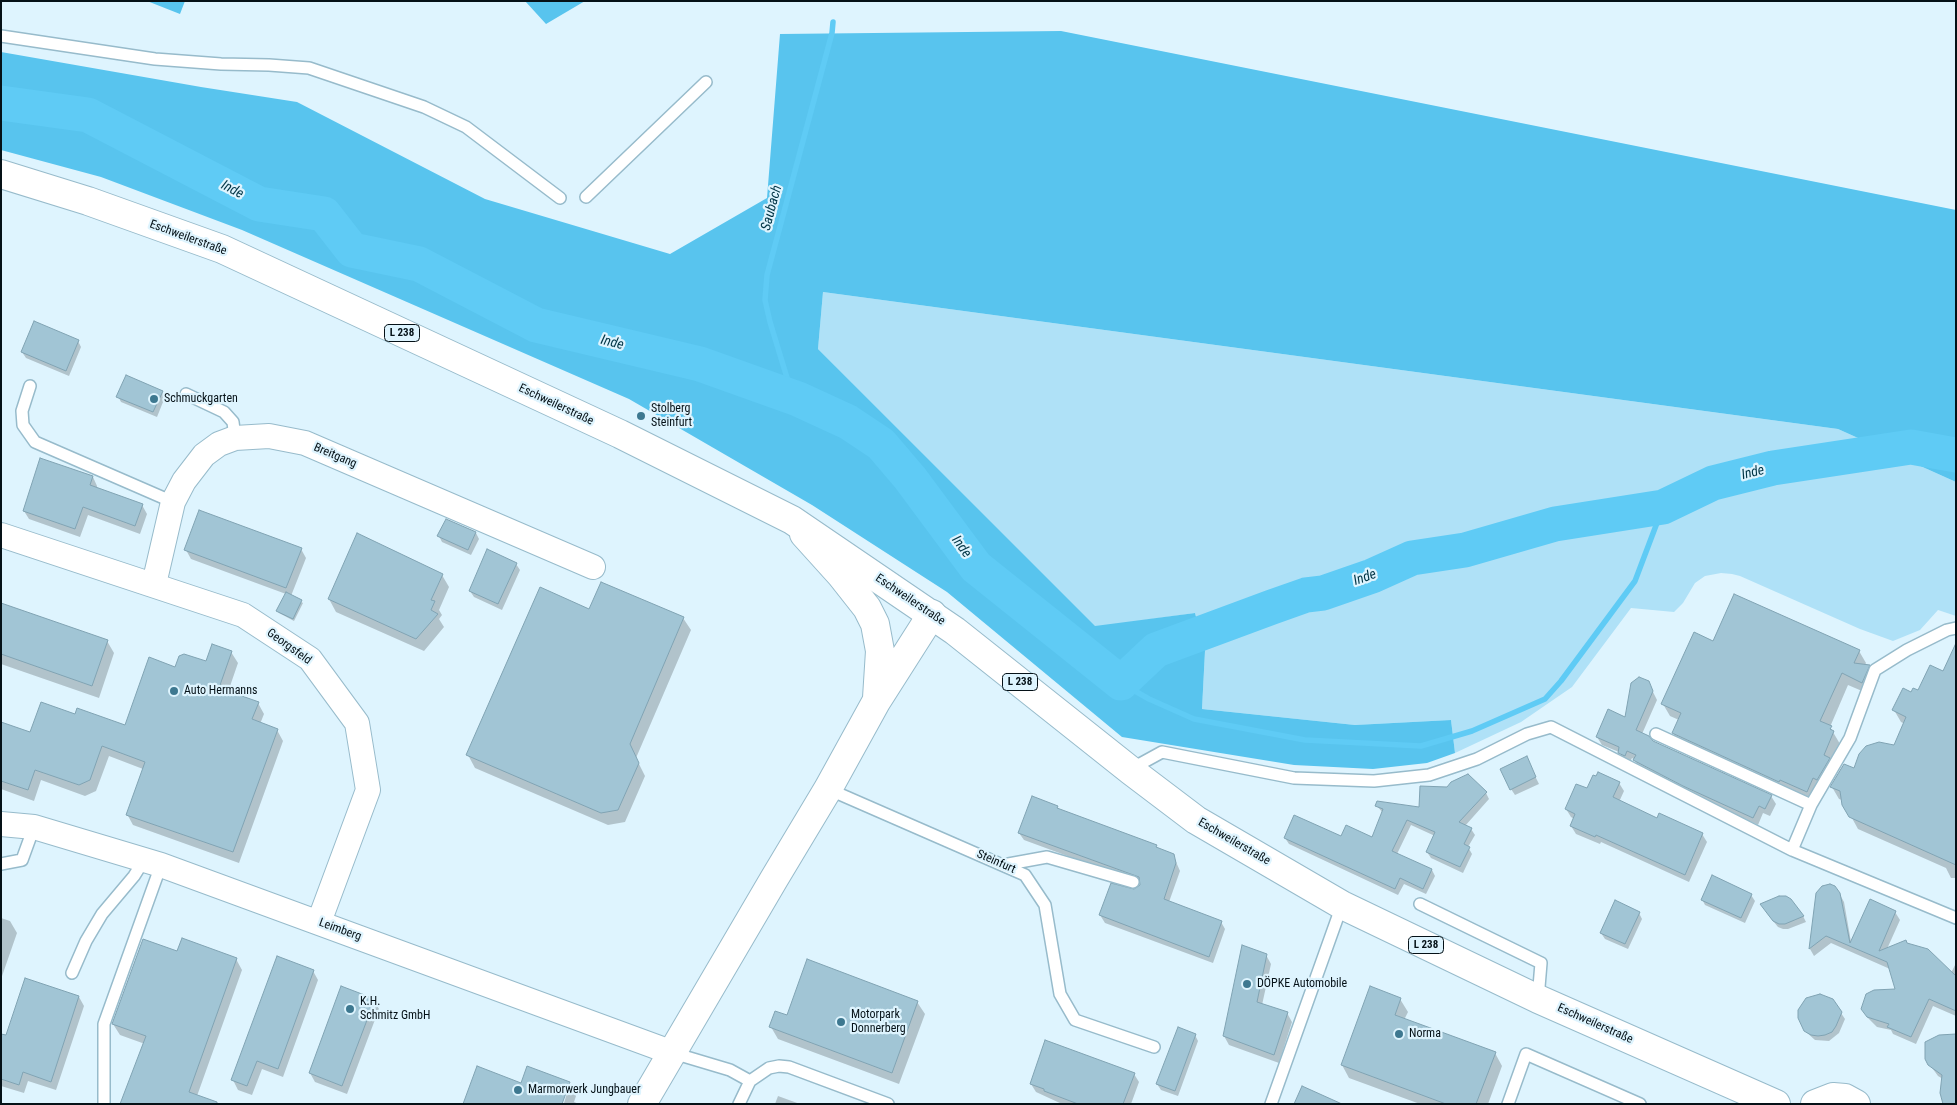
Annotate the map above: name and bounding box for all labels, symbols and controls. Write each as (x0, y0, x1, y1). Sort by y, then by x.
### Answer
water label: Inde (218, 177, 246, 203)
water label: Saubach (758, 184, 786, 232)
street label: Eschweilerstraße (147, 217, 229, 259)
road number: L 238 (384, 324, 420, 342)
water label: Inde (599, 332, 625, 354)
street label: Eschweilerstraße (516, 381, 596, 429)
place label: Schmuckgarten (164, 392, 238, 406)
marker: Schmuckgarten (148, 393, 160, 405)
place label: Stolberg Steinfurt (651, 402, 692, 430)
marker: Stolberg Steinfurt (635, 410, 647, 422)
street label: Breitgang (311, 440, 359, 472)
water label: Inde (1740, 462, 1766, 484)
water label: Inde (947, 533, 975, 561)
water label: Inde (1351, 566, 1379, 590)
street label: Eschweilerstraße (872, 571, 948, 629)
street label: Georgsfeld (264, 626, 314, 668)
road number: L 238 (1002, 674, 1038, 690)
place label: Auto Hermanns (184, 684, 257, 698)
marker: Auto Hermanns (168, 685, 180, 697)
street label: Eschweilerstraße (1195, 815, 1273, 869)
street label: Steinfurt (974, 847, 1018, 877)
street label: Leimberg (317, 916, 363, 944)
road number: L 238 (1408, 936, 1444, 954)
place label: DÖPKE Automobile (1257, 977, 1347, 991)
marker: DÖPKE Automobile (1241, 978, 1253, 990)
place label: K.H. Schmitz GmbH (360, 995, 430, 1023)
street label: Eschweilerstraße (1555, 1001, 1635, 1047)
marker: K.H. Schmitz GmbH (344, 1003, 356, 1015)
place label: Motorpark Donnerberg (851, 1008, 906, 1036)
marker: Motorpark Donnerberg (835, 1016, 847, 1028)
place label: Norma (1409, 1027, 1441, 1041)
marker: Norma (1393, 1028, 1405, 1040)
place label: Marmorwerk Jungbauer (528, 1083, 641, 1097)
marker: Marmorwerk Jungbauer (512, 1084, 524, 1096)

